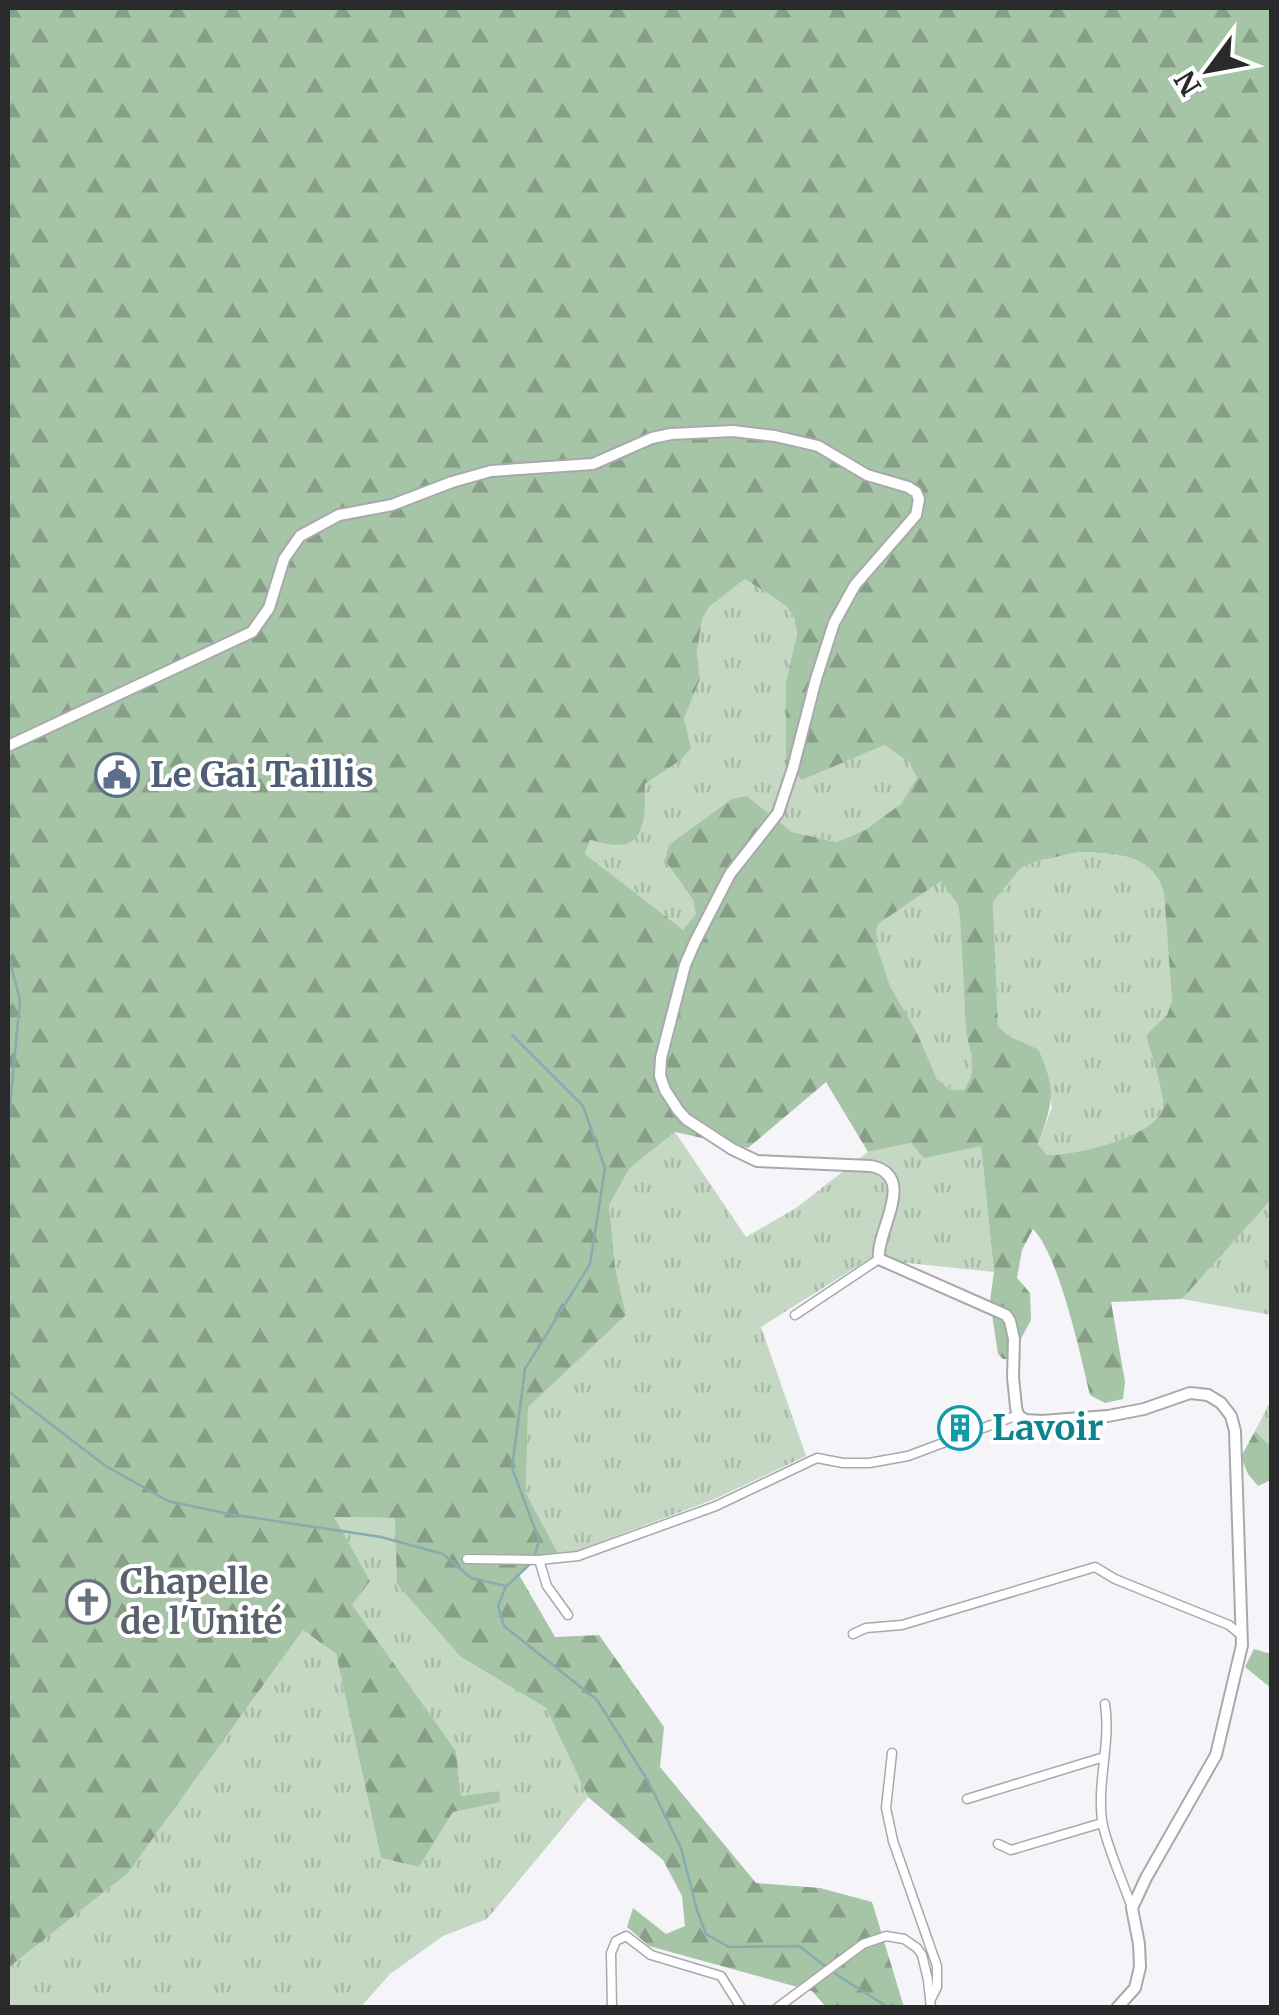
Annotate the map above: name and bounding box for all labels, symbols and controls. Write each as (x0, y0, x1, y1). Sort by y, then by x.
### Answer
north arrow (1159, 20, 1259, 120)
text: N (1167, 64, 1209, 102)
public building icon: Le Gai Taillis (94, 752, 140, 798)
place label: Le Gai Taillis (150, 753, 374, 797)
building icon: Lavoir (937, 1405, 983, 1451)
place label: Lavoir (992, 1406, 1103, 1450)
place label: Chapelle de l'Unité (120, 1560, 283, 1644)
church icon: Chapelle de l'Unité (65, 1579, 111, 1625)

